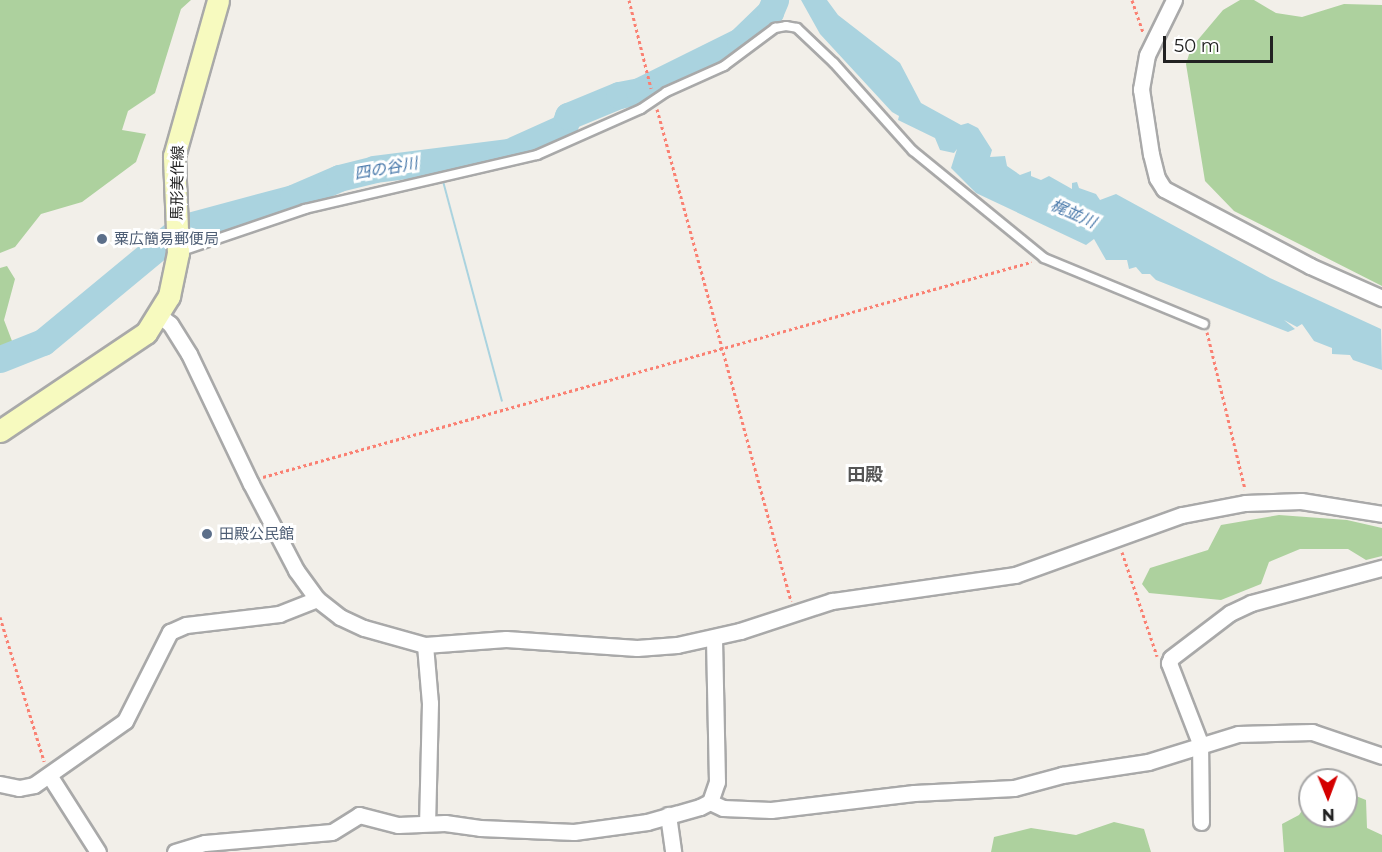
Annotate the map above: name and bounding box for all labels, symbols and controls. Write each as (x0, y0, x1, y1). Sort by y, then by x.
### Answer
scale bar (1166, 24, 1276, 62)
text: 50 m (1174, 35, 1220, 57)
street label: 馬形美作線 (167, 145, 187, 221)
water label: 四の谷川 (353, 154, 419, 184)
water label: 梶並川 (1047, 195, 1099, 233)
place label: 粟広簡易郵便局 (114, 230, 219, 248)
marker: 粟広簡易郵便局 (95, 232, 109, 246)
district label: 田殿 (847, 464, 883, 486)
place label: 田殿公民館 (219, 525, 294, 543)
marker: 田殿公民館 (200, 527, 214, 541)
north arrow (1298, 768, 1358, 828)
text: N (1322, 805, 1335, 824)

